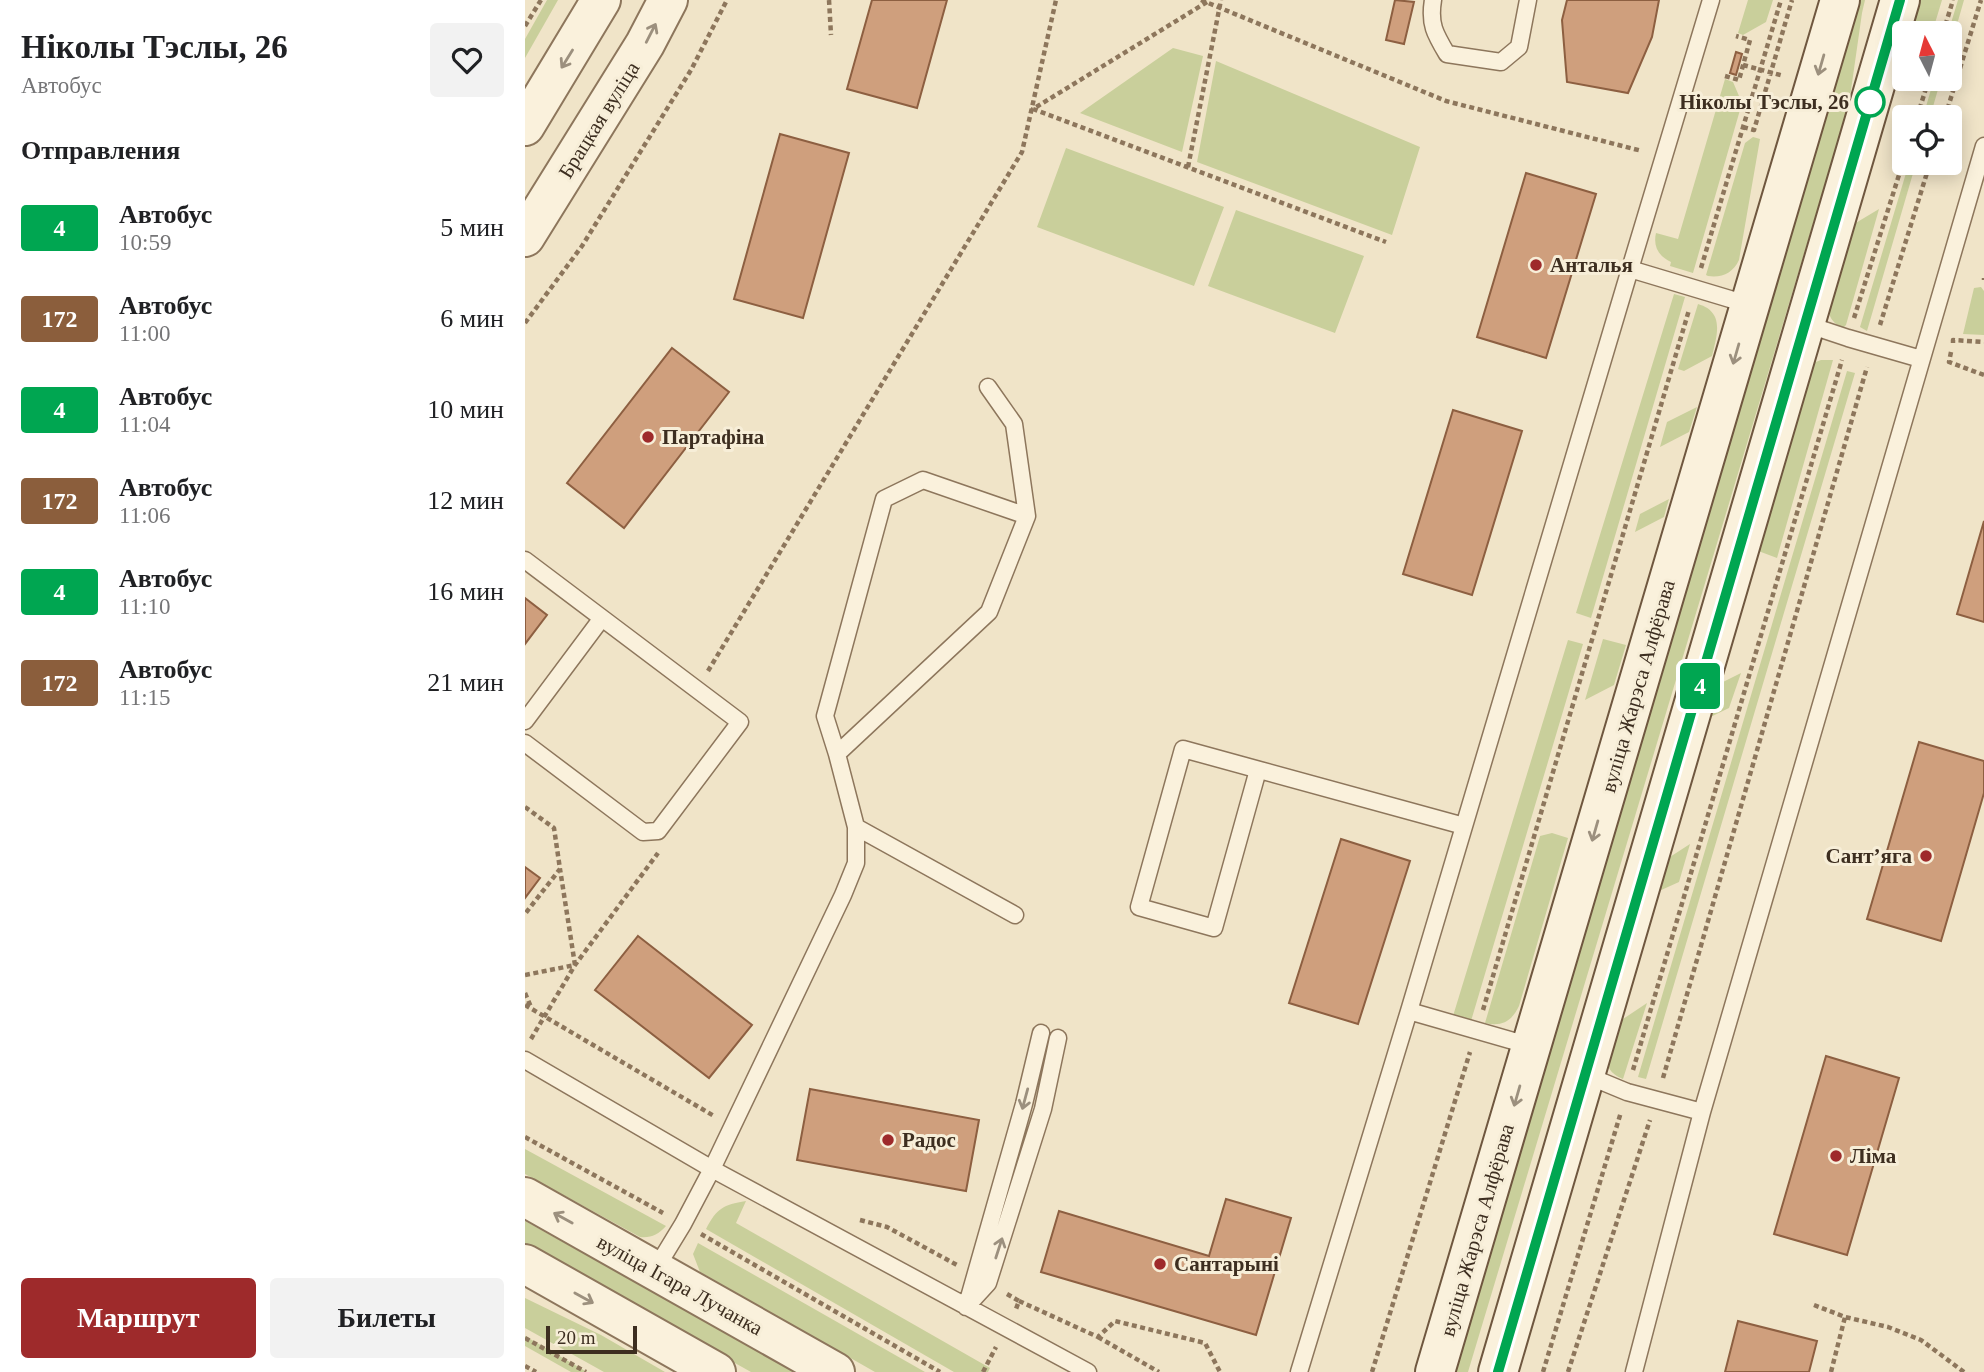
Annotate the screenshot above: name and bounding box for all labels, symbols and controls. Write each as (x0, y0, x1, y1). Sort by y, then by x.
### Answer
north arrow (1892, 21, 1962, 91)
map controls (1892, 21, 1962, 175)
button: heart (430, 23, 504, 97)
one-way arrow (645, 23, 658, 44)
text: Ніколы Тэслы, 26 (21, 29, 288, 65)
one-way arrow (559, 48, 573, 68)
one-way arrow (1813, 54, 1826, 76)
street label: Брацкая вуліца (554, 57, 645, 183)
text: Автобус (21, 73, 102, 98)
marker: Ніколы Тэслы, 26 (1855, 87, 1885, 117)
place label: Ніколы Тэслы, 26 (1679, 90, 1849, 114)
button: locate (1892, 105, 1962, 175)
text: Отправления (21, 136, 180, 165)
text: Автобус (119, 200, 212, 229)
text: 5 мин (440, 213, 504, 242)
text: 4 (54, 215, 66, 241)
text: 10:59 (119, 230, 171, 255)
place label: Анталья (1550, 253, 1633, 277)
marker: Анталья (1528, 257, 1544, 273)
text: Автобус (119, 291, 212, 320)
text: 6 мин (440, 304, 504, 333)
text: 172 (42, 306, 78, 332)
text: 11:00 (119, 321, 171, 346)
one-way arrow (1728, 343, 1741, 365)
text: Автобус (119, 382, 212, 411)
text: 10 мин (427, 395, 504, 424)
text: 4 (54, 397, 66, 423)
text: 11:04 (119, 412, 171, 437)
place label: Партафіна (662, 425, 765, 449)
marker: Партафіна (640, 429, 656, 445)
text: Автобус (119, 473, 212, 502)
text: 12 мин (427, 486, 504, 515)
text: 172 (42, 488, 78, 514)
text: 11:06 (119, 503, 171, 528)
text: Автобус (119, 564, 212, 593)
street label: вуліца Жарэса Алфёрава (1596, 576, 1680, 795)
text: 16 мин (427, 577, 504, 606)
text: 4 (54, 579, 66, 605)
text: 11:10 (119, 594, 171, 619)
text: Автобус (119, 655, 212, 684)
line badge: 4 (1677, 663, 1723, 709)
text: 21 мин (427, 668, 504, 697)
text: 172 (42, 670, 78, 696)
text: 4 (1694, 673, 1706, 699)
text: 11:15 (119, 685, 171, 710)
one-way arrow (1587, 820, 1600, 842)
place label: Сантʼяга (1826, 844, 1912, 868)
marker: Сантʼяга (1918, 848, 1934, 864)
one-way arrow (1509, 1085, 1522, 1107)
one-way arrow (1018, 1087, 1031, 1110)
street label: вуліца Жарэса Алфёрава (1435, 1120, 1519, 1339)
place label: Радос (902, 1128, 956, 1152)
marker: Радос (880, 1132, 896, 1148)
place label: Ліма (1850, 1144, 1897, 1168)
marker: Ліма (1828, 1148, 1844, 1164)
one-way arrow (553, 1211, 573, 1225)
street label: вуліца Ігара Лучанка (593, 1230, 768, 1341)
one-way arrow (994, 1238, 1006, 1260)
place label: Сантарыні (1174, 1252, 1279, 1276)
marker: Сантарыні (1152, 1256, 1168, 1272)
button: Маршрут (21, 1278, 256, 1358)
button: Билеты (270, 1278, 504, 1358)
one-way arrow (574, 1291, 594, 1305)
scale bar (546, 1323, 637, 1355)
text: 20 m (557, 1327, 596, 1348)

